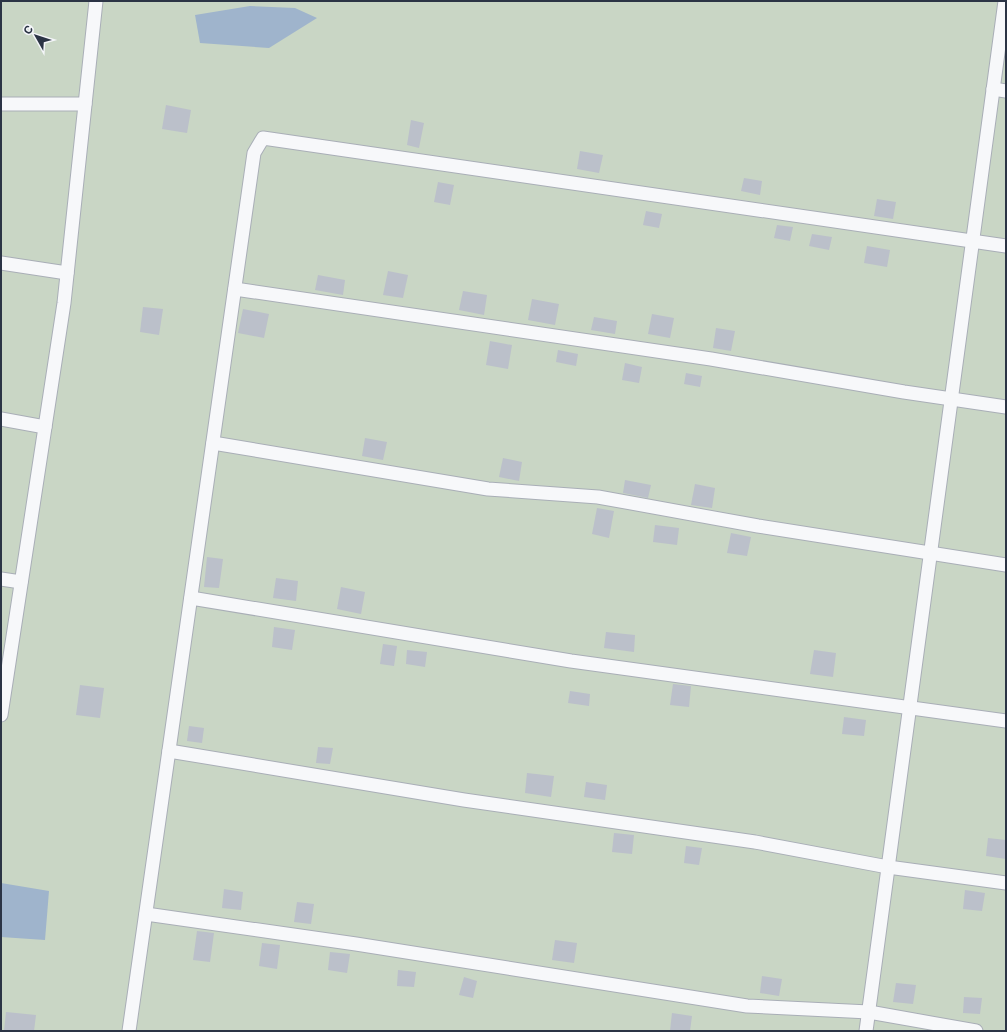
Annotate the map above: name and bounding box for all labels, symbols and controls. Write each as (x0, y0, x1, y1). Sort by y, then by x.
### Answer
north arrow (16, 16, 56, 56)
text: С (20, 22, 36, 37)

